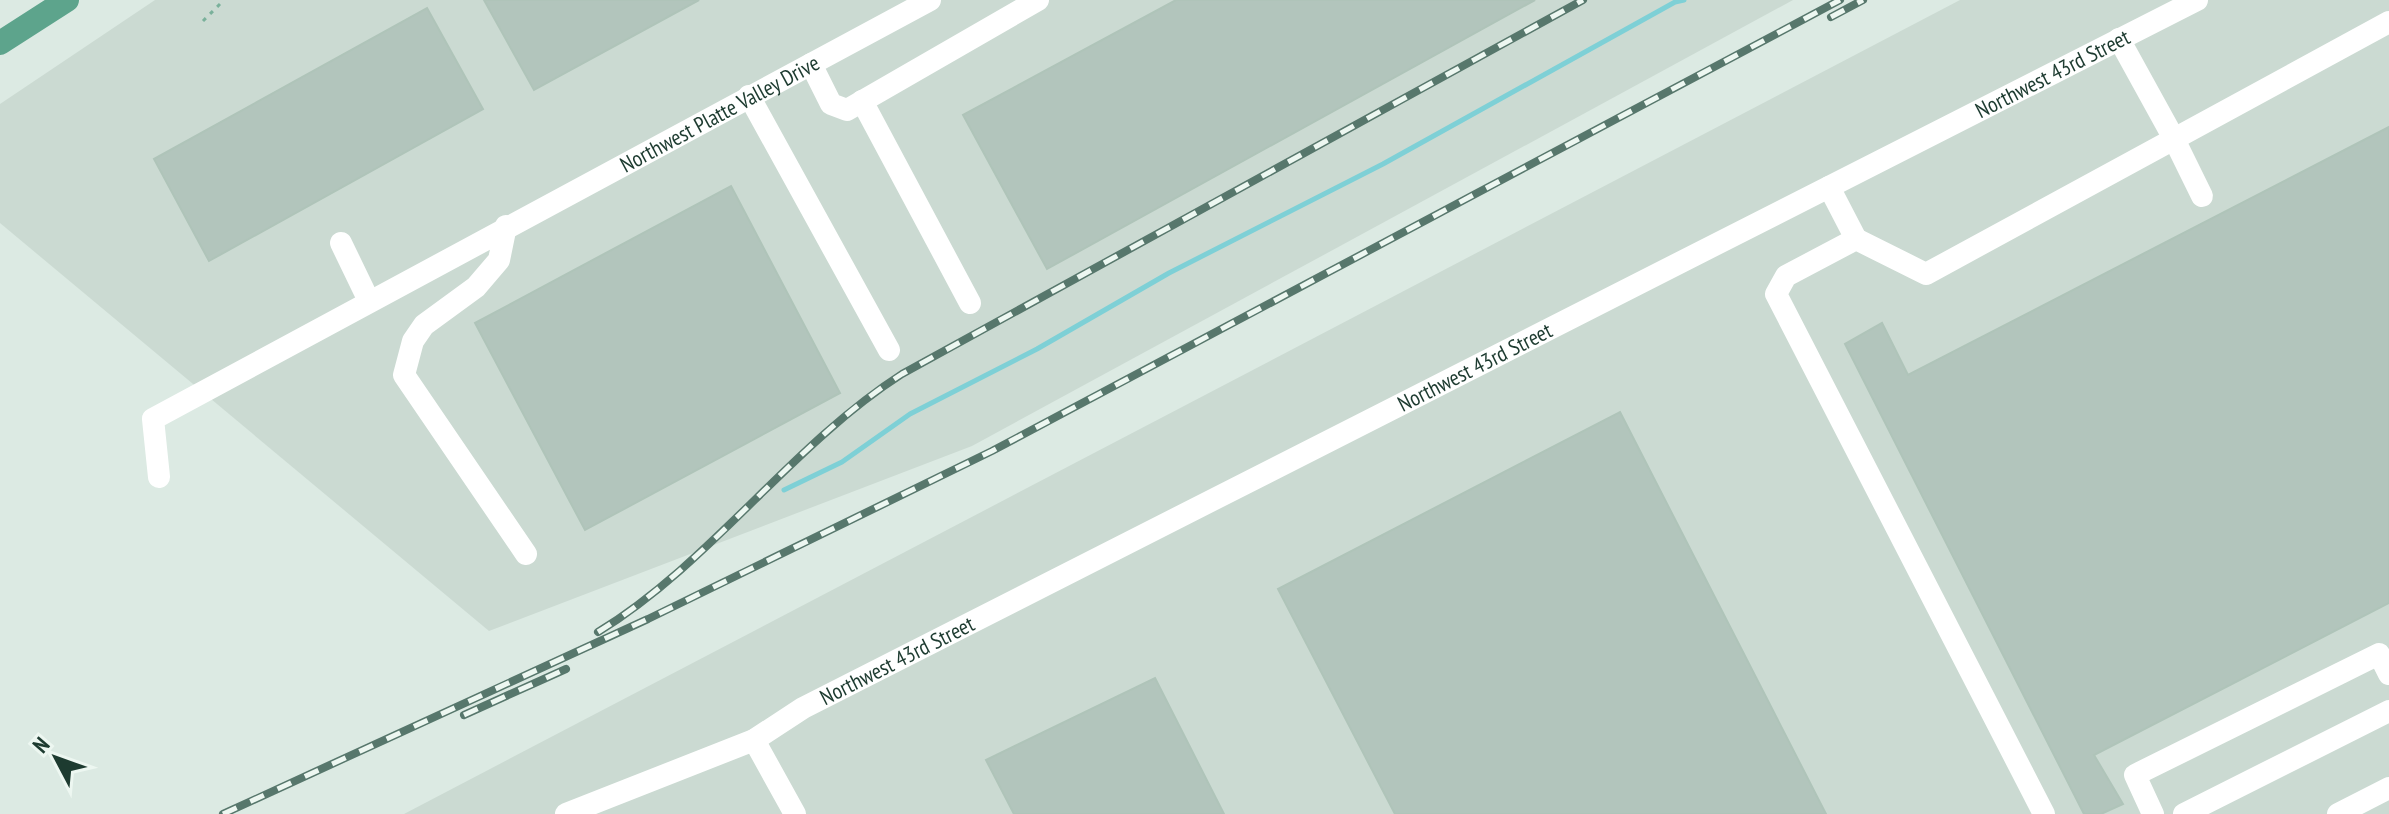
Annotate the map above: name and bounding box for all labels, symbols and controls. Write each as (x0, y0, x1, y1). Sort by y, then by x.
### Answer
street label: Northwest 43rd Street (1971, 23, 2134, 124)
street label: Northwest Platte Valley Drive (615, 48, 824, 179)
street label: Northwest 43rd Street (1393, 316, 1557, 418)
street label: Northwest 43rd Street (815, 609, 979, 711)
north arrow (16, 718, 96, 798)
text: N (26, 731, 55, 759)

